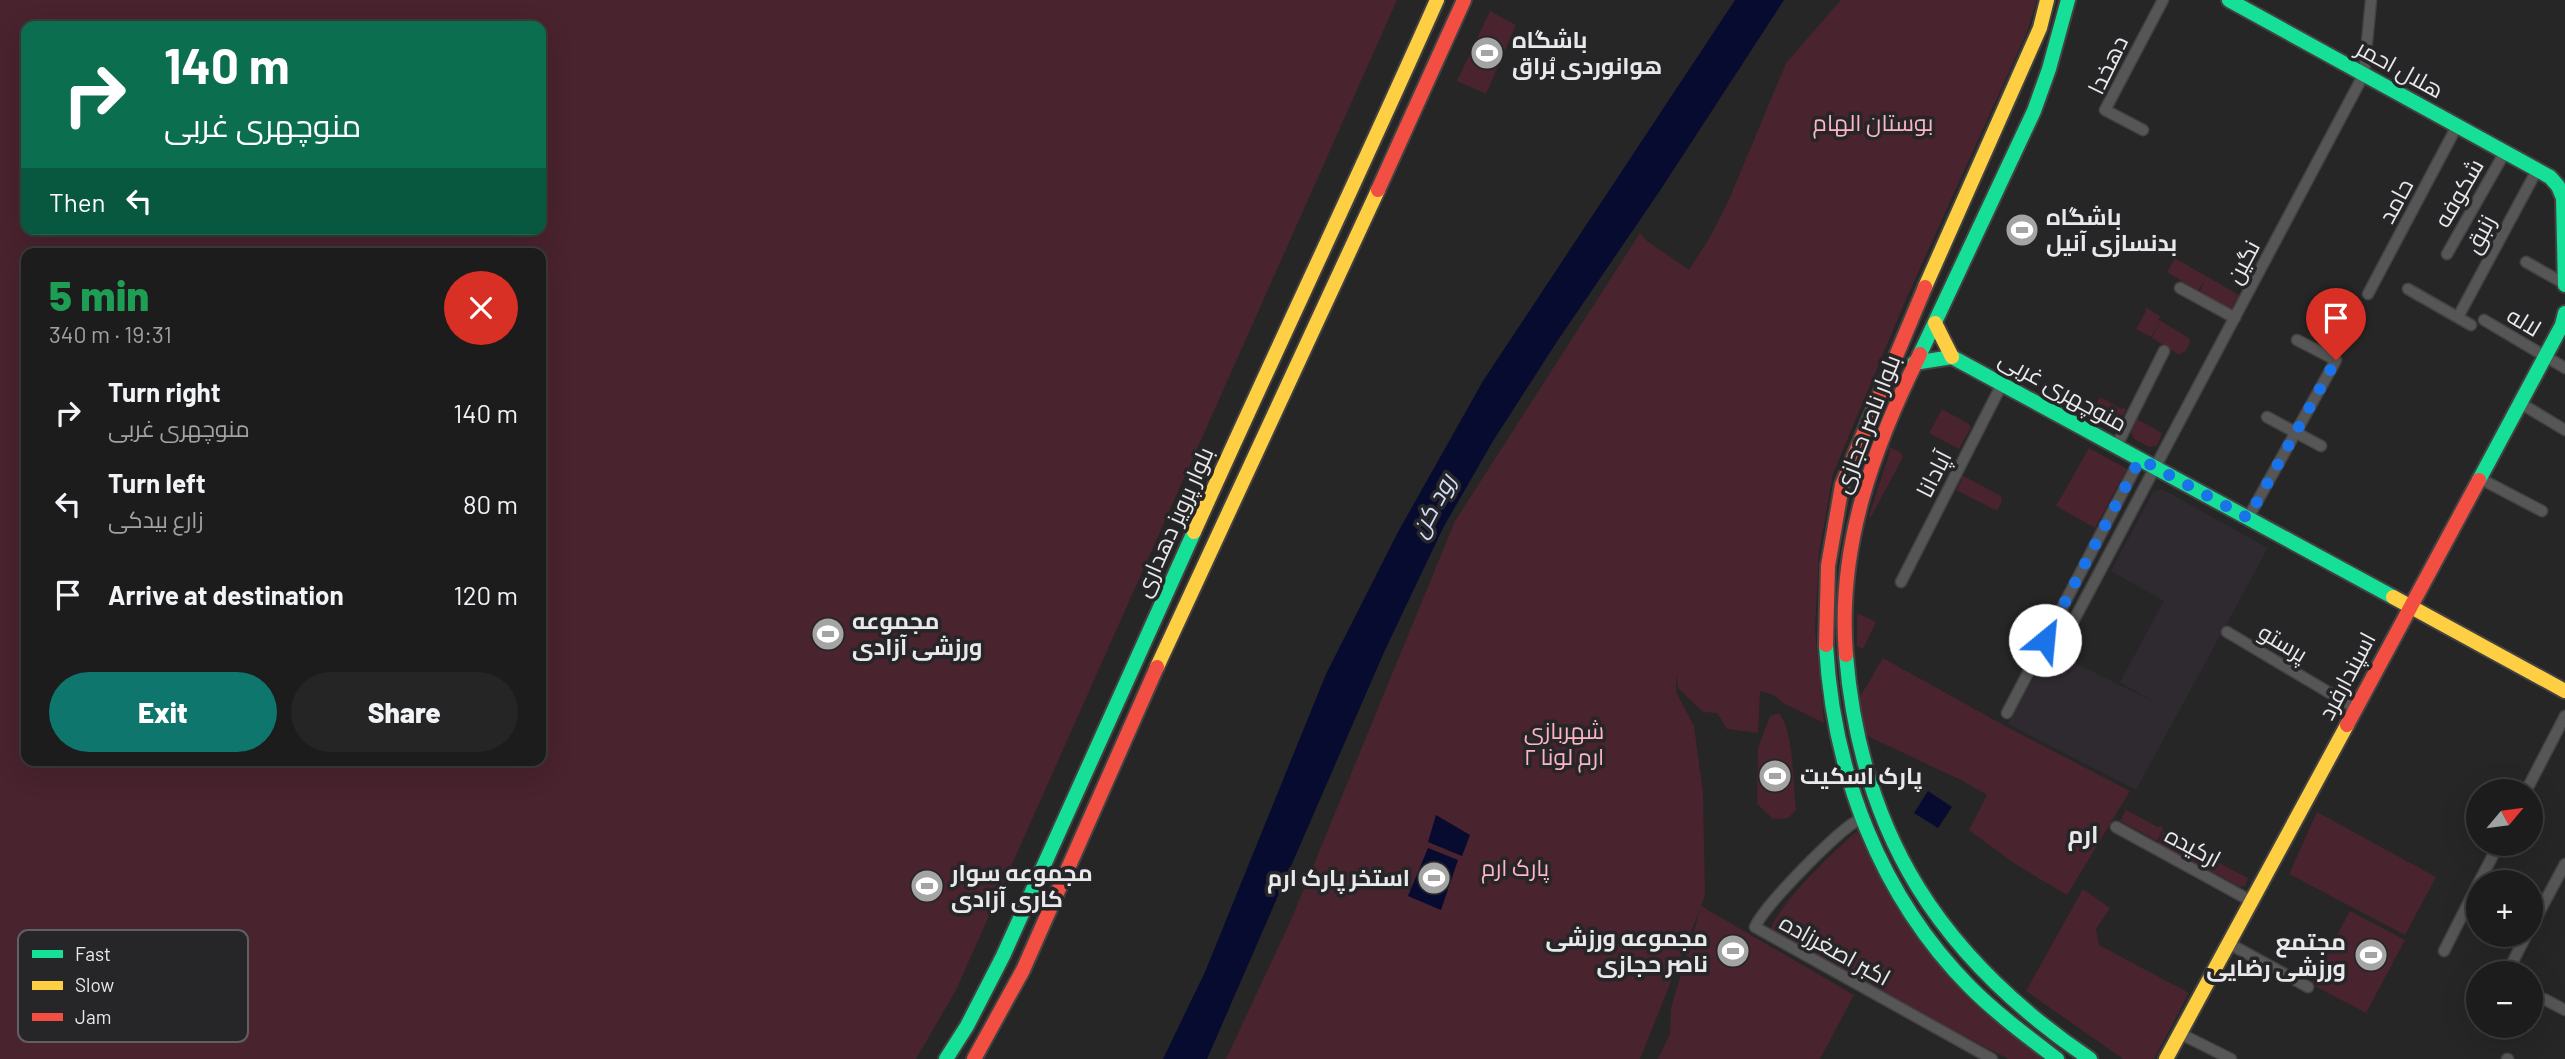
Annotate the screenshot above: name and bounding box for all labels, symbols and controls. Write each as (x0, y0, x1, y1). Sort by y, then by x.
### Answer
place label: باشگاه هوانوردی بُراق (1512, 25, 1662, 80)
street label: دهخدا (2081, 31, 2133, 98)
street label: هلال احمر (2350, 32, 2449, 104)
sports icon: باشگاه هوانوردی بُراق (1468, 34, 1506, 72)
text: 140 m (164, 35, 290, 94)
icon: right (49, 49, 140, 140)
text: منوچهری غربی (164, 105, 361, 143)
park label: بوستان الهام (1813, 108, 1933, 139)
street label: شکوفه (2427, 153, 2489, 232)
street label: حامد (2372, 173, 2418, 228)
icon: left (120, 182, 158, 220)
text: Then (49, 186, 106, 217)
place label: باشگاه بدنسازی آنیل (2046, 202, 2177, 257)
street label: زنبق (2457, 209, 2502, 258)
sports icon: باشگاه بدنسازی آنیل (2003, 211, 2041, 249)
street label: نگین (2219, 235, 2266, 289)
text: 5 min (49, 269, 149, 319)
button: close (444, 271, 518, 345)
pin (2306, 288, 2366, 360)
icon: arrive (2317, 299, 2355, 337)
street label: لاله (2503, 300, 2546, 342)
text: 340 m · 19:31 (49, 320, 172, 348)
street label: منوچهری غربی (1994, 343, 2132, 439)
street label: بلوار ناصر حجازی (1827, 351, 1906, 497)
text: Turn right (108, 376, 221, 407)
icon: right (49, 394, 87, 432)
text: 140 m (453, 397, 518, 428)
text: منوچهری غربی (108, 414, 250, 442)
street label: بلوار پرویز دهداری (1128, 442, 1220, 602)
street label: آپادانا (1909, 445, 1959, 503)
text: Turn left (108, 467, 206, 498)
water label: رود کن (1403, 467, 1462, 542)
icon: left (49, 485, 87, 523)
text: 80 m (463, 488, 518, 519)
text: زارع بیدکی (108, 505, 204, 533)
icon: arrive (49, 576, 87, 614)
text: Arrive at destination (108, 579, 344, 610)
text: 120 m (454, 579, 518, 610)
position arrow (2008, 603, 2082, 677)
place label: مجموعه ورزشی آزادی (852, 606, 982, 661)
sports icon: مجموعه ورزشی آزادی (809, 615, 847, 653)
street label: پرستو (2253, 617, 2313, 669)
street label: اسپندارفرد (2311, 627, 2382, 725)
button: Exit (49, 672, 277, 752)
button: Share (291, 672, 518, 752)
park label: شهربازی ارم لونا ۲ (1524, 716, 1604, 773)
sports icon: پارک اسکیت (1756, 757, 1794, 795)
place label: پارک اسکیت (1800, 761, 1922, 792)
north arrow (2466, 779, 2543, 856)
map controls (2466, 779, 2543, 1038)
district label: ارم (2067, 819, 2099, 851)
street label: ارکیده (2161, 820, 2226, 872)
park label: پارک ارم (1481, 853, 1549, 884)
place label: مجموعه سوار کاری آزادی (950, 858, 1093, 913)
sports icon: استخر پارک ارم (1415, 859, 1453, 897)
place label: استخر پارک ارم (1267, 863, 1410, 894)
sports icon: مجموعه سوار کاری آزادی (908, 867, 946, 905)
button: + (2466, 870, 2543, 947)
street label: اکبر اصغرزاده (1775, 907, 1896, 991)
place label: مجموعه ورزشی ناصر حجازی (1545, 923, 1708, 978)
place label: مجتمع ورزشی رضایی (2206, 927, 2346, 982)
legend (18, 930, 248, 1042)
sports icon: مجموعه ورزشی ناصر حجازی (1714, 932, 1752, 970)
sports icon: مجتمع ورزشی رضایی (2352, 936, 2390, 974)
text: Fast (75, 942, 111, 965)
button: − (2466, 961, 2543, 1038)
text: Slow (75, 973, 114, 996)
text: Jam (75, 1005, 111, 1028)

